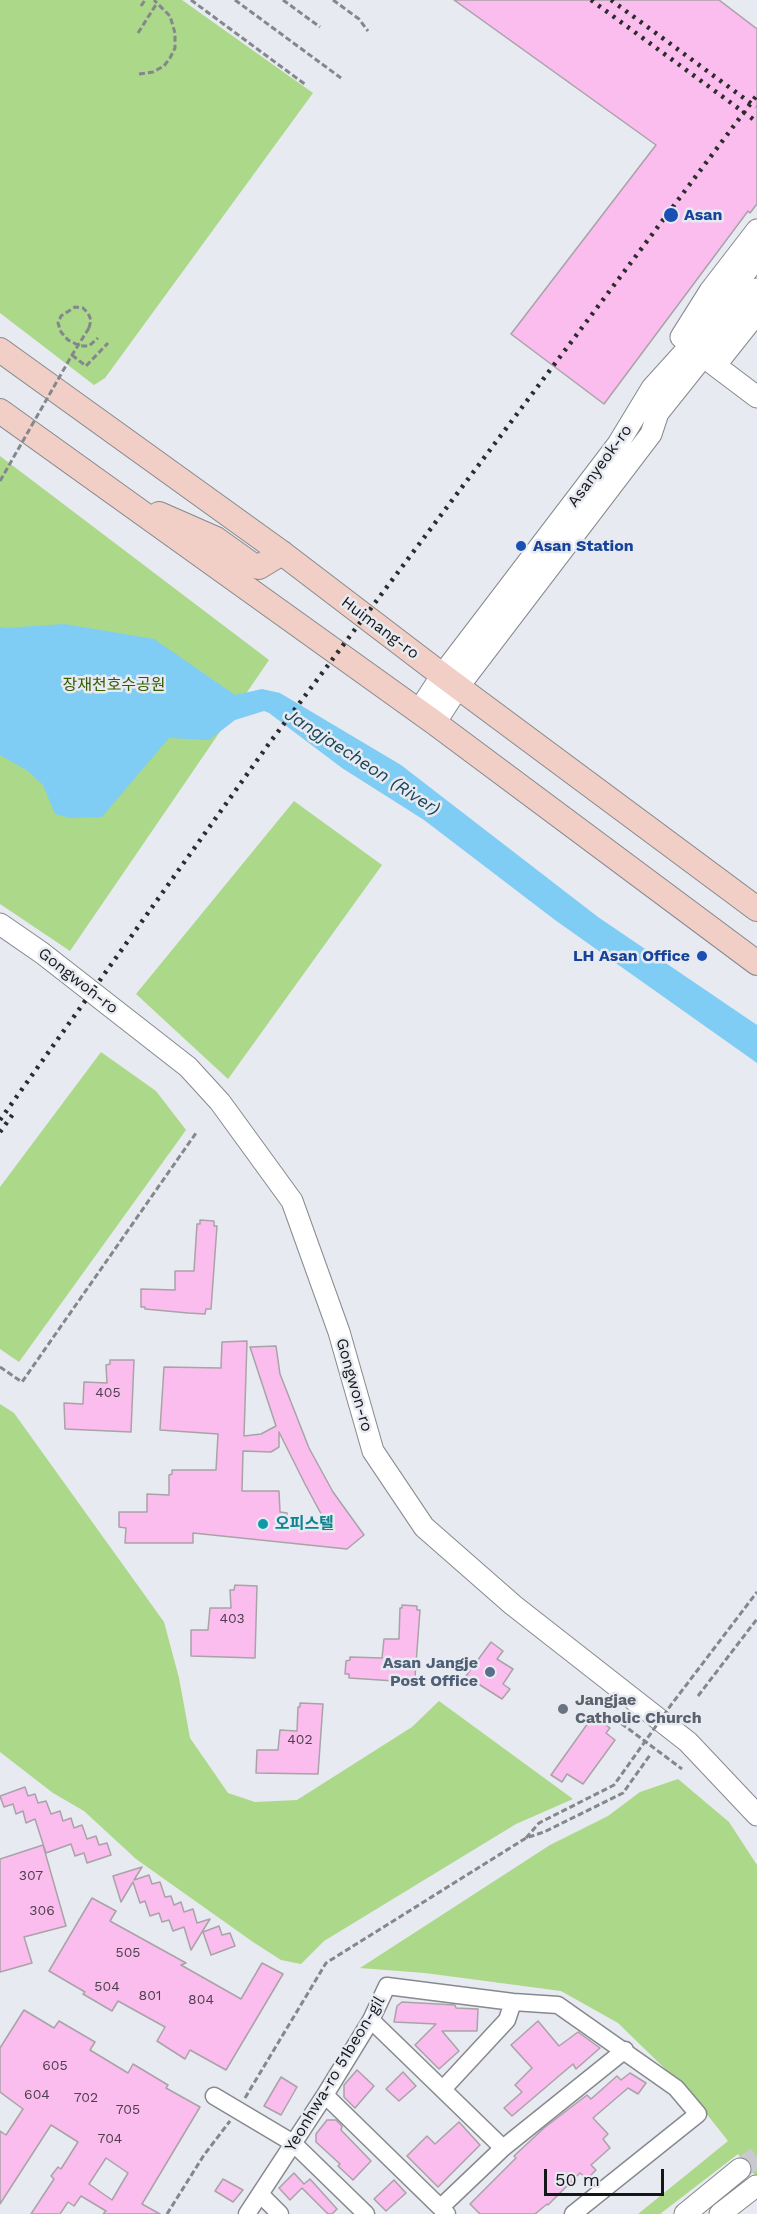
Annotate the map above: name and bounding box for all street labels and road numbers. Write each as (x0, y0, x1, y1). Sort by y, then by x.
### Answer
street label: Asanyeok-ro (564, 421, 636, 511)
street label: Huimang-ro (337, 593, 423, 663)
street label: Gongwon-ro (34, 944, 122, 1018)
street label: Gongwon-ro (332, 1336, 376, 1434)
street label: Yeonhwa-ro 51beon-gil (281, 1993, 389, 2155)

